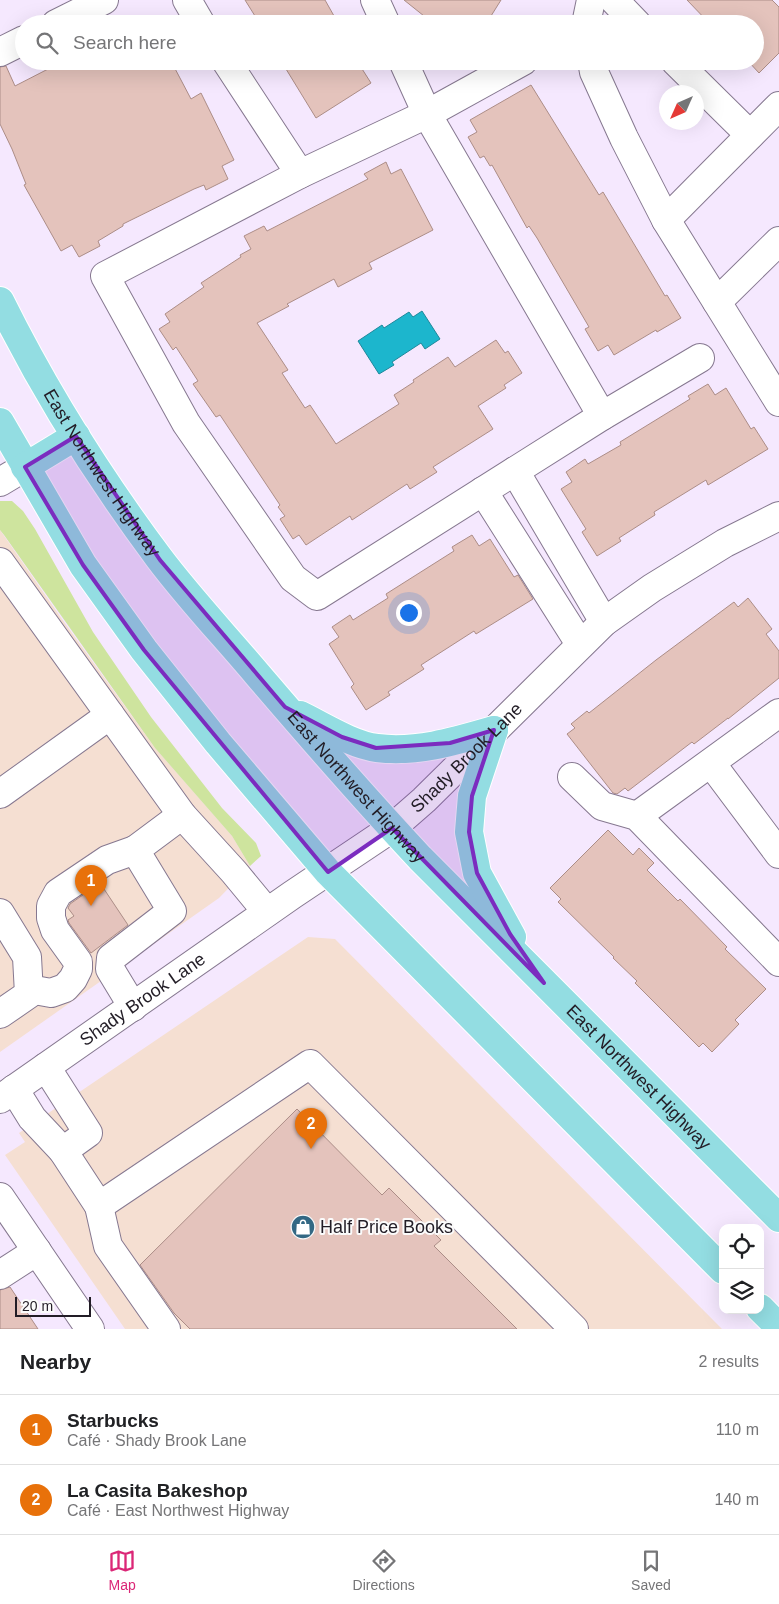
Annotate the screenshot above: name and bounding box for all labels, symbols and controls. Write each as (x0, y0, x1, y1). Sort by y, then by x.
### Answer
search box (15, 15, 764, 70)
icon: search (33, 29, 61, 57)
text: Search here (73, 32, 177, 53)
north arrow (659, 85, 704, 130)
street label: East Northwest Highway (40, 386, 164, 560)
your location (396, 600, 422, 626)
street label: Shady Brook Lane (407, 699, 526, 817)
street label: East Northwest Highway (284, 707, 429, 867)
pin: 1 (75, 865, 107, 906)
street label: Shady Brook Lane (76, 949, 209, 1050)
street label: East Northwest Highway (562, 1001, 715, 1154)
pin: 2 (295, 1108, 327, 1149)
shop icon: Half Price Books (290, 1214, 316, 1240)
place label: Half Price Books (320, 1217, 453, 1237)
map controls (719, 1224, 764, 1314)
button: locate (719, 1224, 764, 1269)
button: layers (719, 1269, 764, 1314)
scale bar (15, 1294, 91, 1317)
text: 20 m (22, 1298, 53, 1314)
text: Nearby (20, 1350, 91, 1373)
text: 2 results (699, 1353, 759, 1370)
text: Starbucks (67, 1410, 159, 1431)
text: 1 (32, 1421, 40, 1438)
text: 110 m (716, 1421, 759, 1438)
text: Café · Shady Brook Lane (67, 1432, 247, 1449)
text: La Casita Bakeshop (67, 1480, 248, 1501)
text: 2 (32, 1491, 40, 1508)
text: 140 m (715, 1491, 759, 1508)
text: Café · East Northwest Highway (67, 1502, 289, 1519)
tab: Map (108, 1547, 136, 1593)
tab: Directions (353, 1547, 415, 1593)
tab: Saved (631, 1547, 671, 1593)

